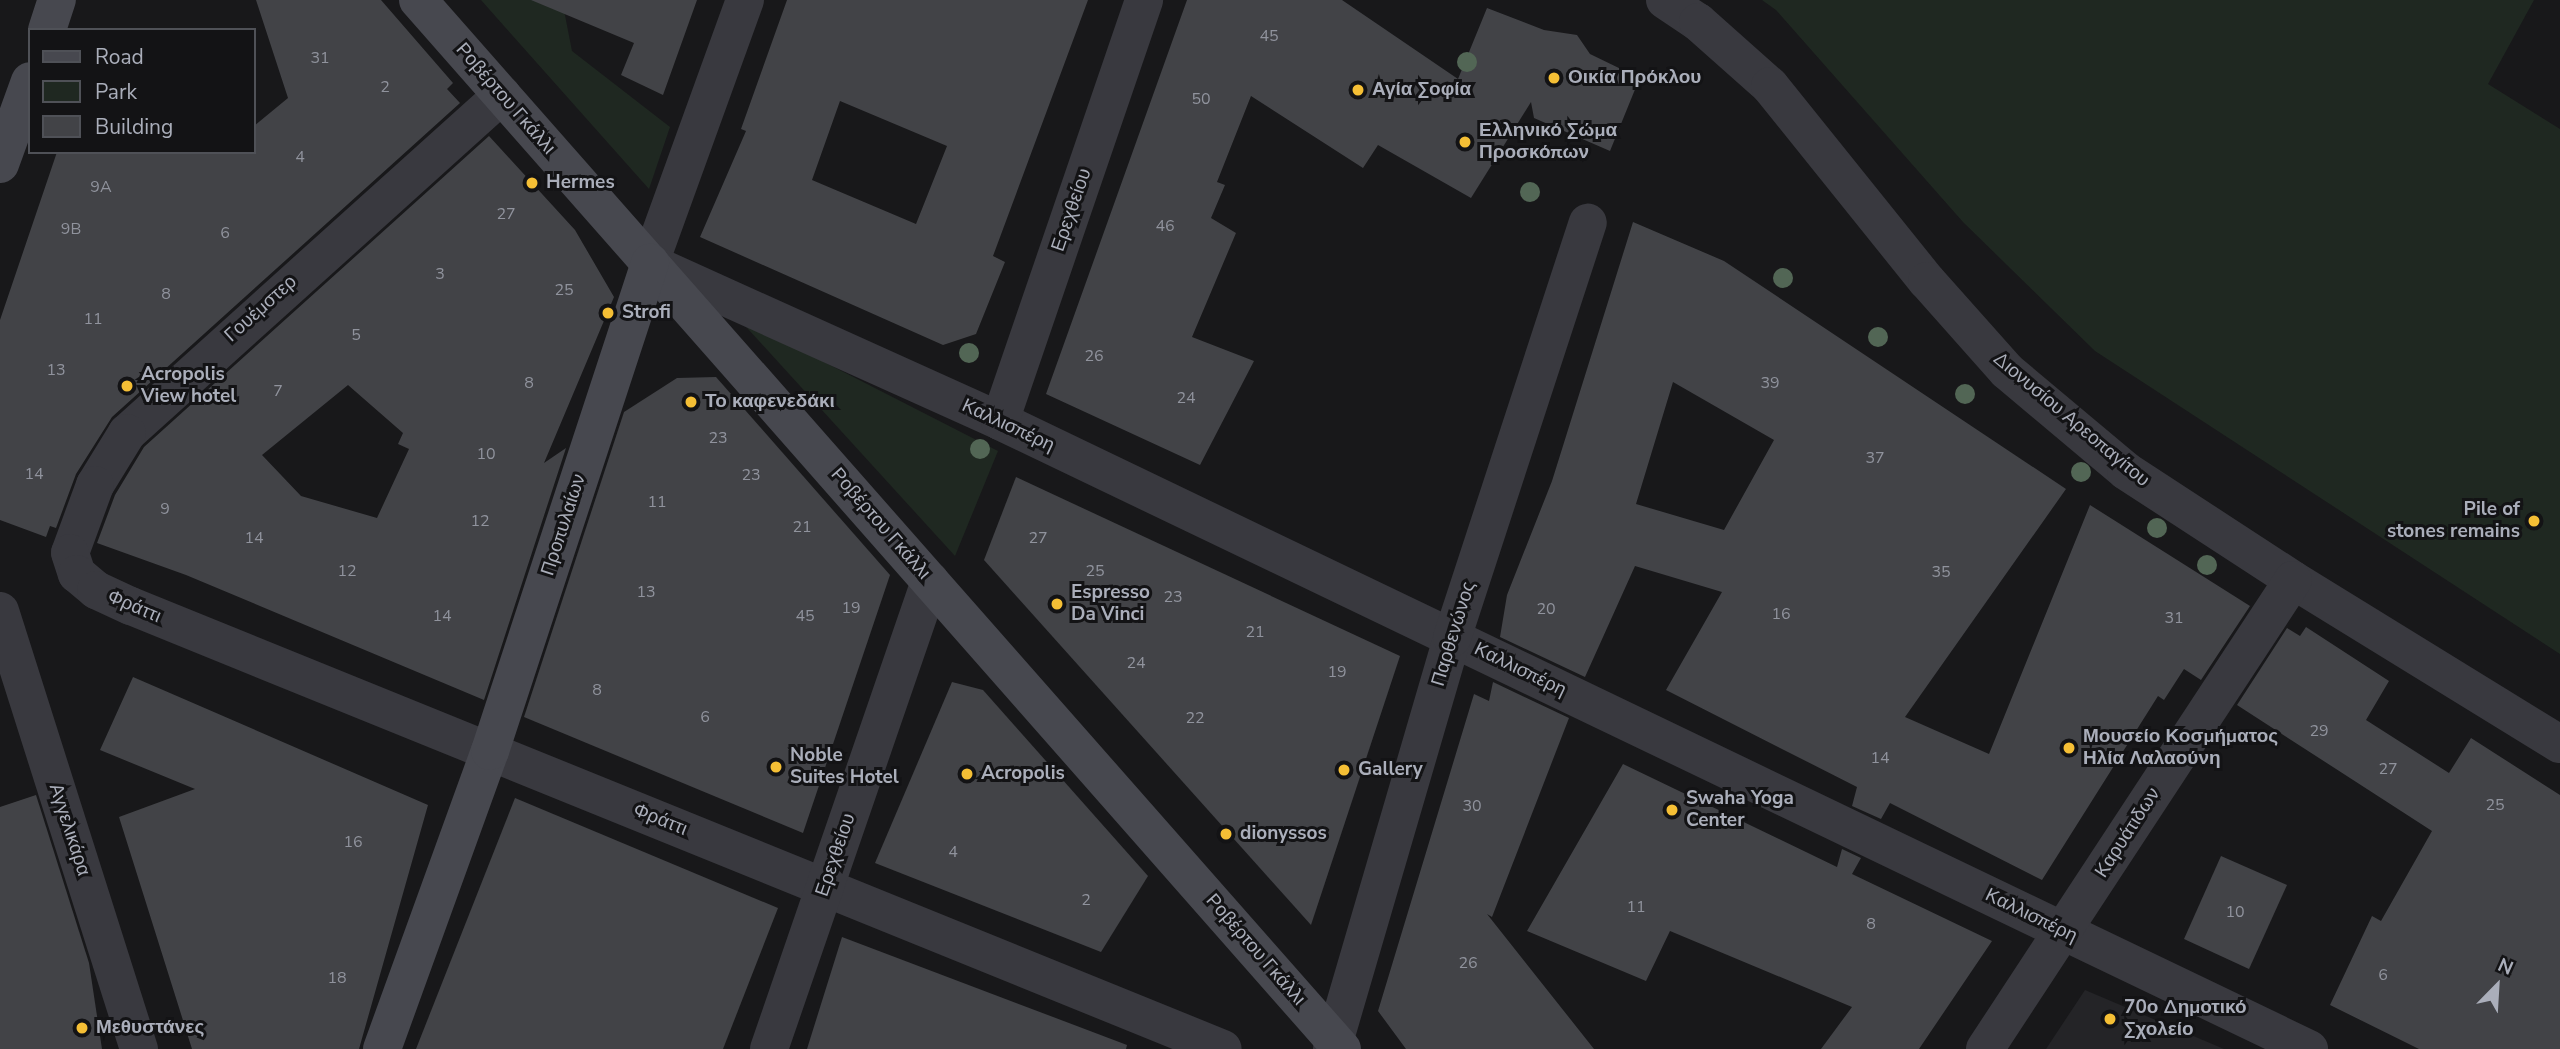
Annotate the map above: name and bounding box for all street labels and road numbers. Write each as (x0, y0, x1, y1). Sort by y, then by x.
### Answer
street label: Ροβέρτου Γκάλλι (450, 39, 560, 159)
street label: Ερεχθείου (1047, 166, 1097, 254)
street label: Γουέμστερ (220, 271, 302, 347)
street label: Διονυσίου Αρεοπαγίτου (1988, 348, 2154, 492)
street label: Καλλισπέρη (958, 395, 1058, 457)
street label: Ροβέρτου Γκάλλι (825, 464, 935, 584)
street label: Προπυλαίων (537, 471, 591, 579)
street label: Παρθενώνος (1427, 579, 1481, 689)
street label: Φράττι (104, 586, 164, 628)
street label: Καλλισπέρη (1470, 638, 1570, 702)
street label: Αγγελικάρα (43, 781, 95, 879)
street label: Καρυάτιδων (2091, 784, 2165, 882)
street label: Φράττι (630, 799, 690, 841)
street label: Ερεχθείου (811, 811, 861, 899)
street label: Καλλισπέρη (1981, 884, 2081, 948)
street label: Ροβέρτου Γκάλλι (1200, 890, 1310, 1010)

